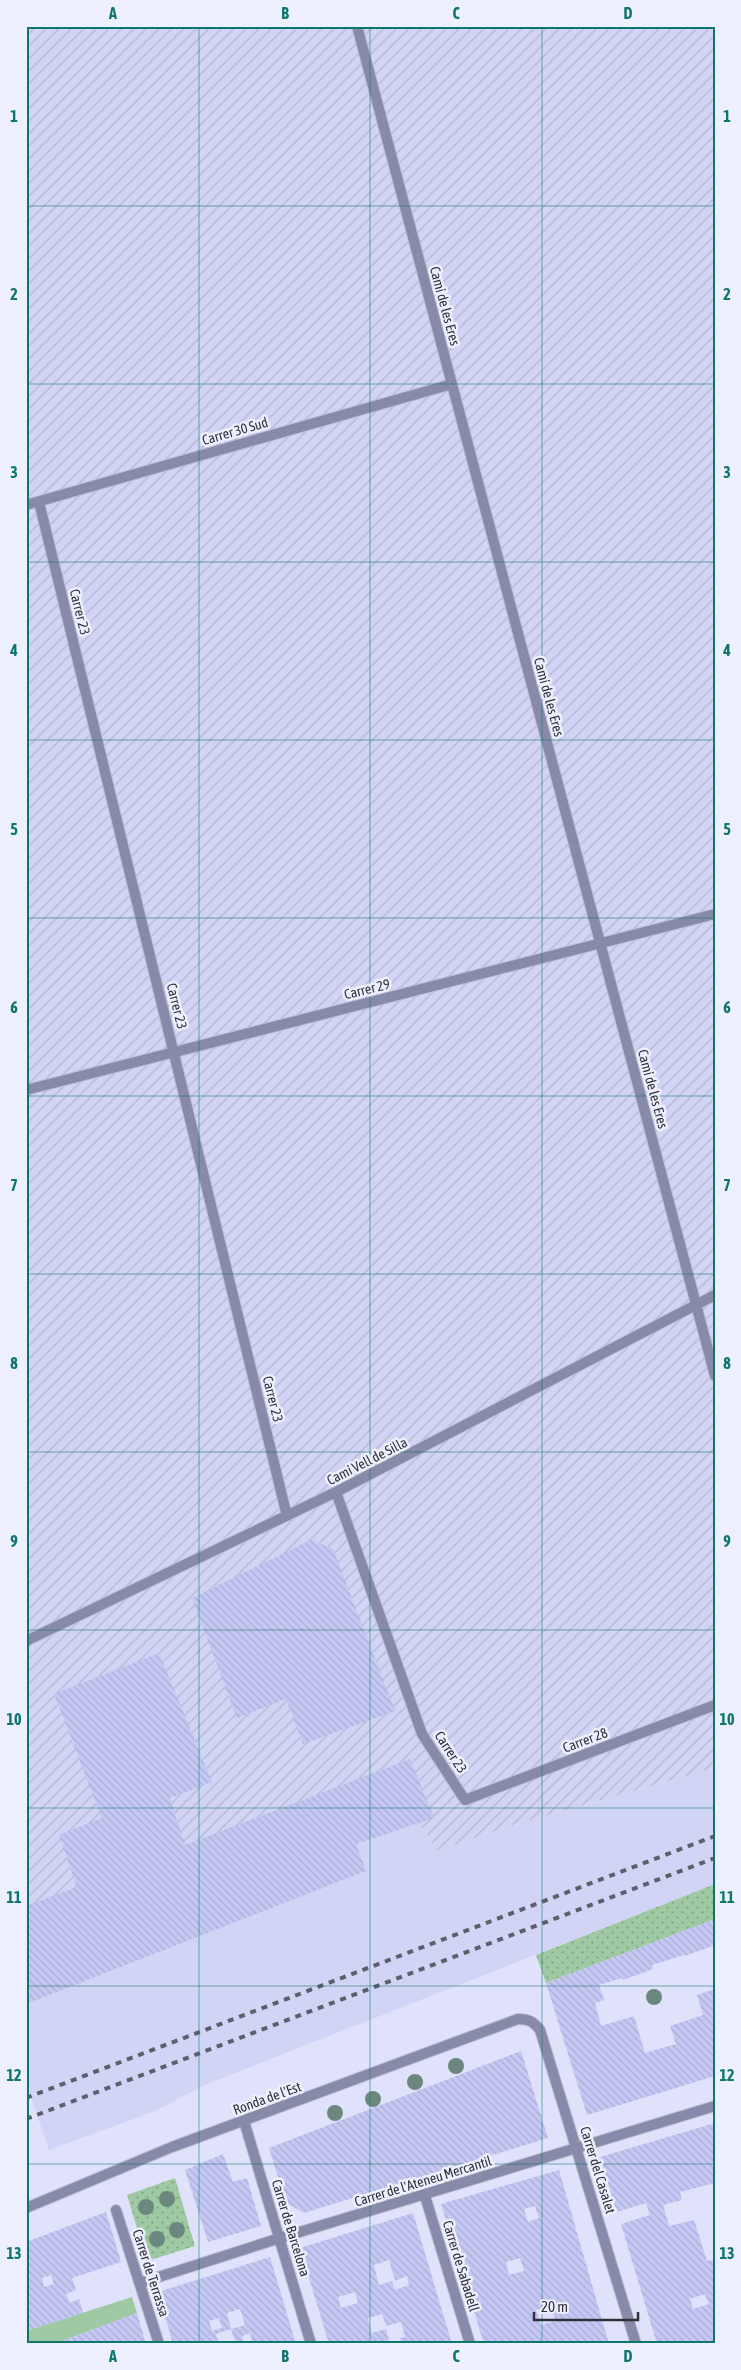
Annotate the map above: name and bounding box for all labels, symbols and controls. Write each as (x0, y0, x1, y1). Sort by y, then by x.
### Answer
text: A (108, 4, 117, 22)
text: B (281, 4, 289, 22)
text: C (452, 4, 460, 22)
text: D (624, 4, 633, 22)
text: 1 (10, 107, 18, 125)
text: 1 (723, 107, 731, 125)
street label: Camí de les Eres (427, 265, 463, 347)
text: 2 (10, 285, 18, 303)
text: 2 (723, 285, 731, 303)
street label: Carrer 30 Sud (200, 414, 270, 448)
text: 3 (10, 463, 18, 481)
text: 3 (723, 463, 731, 481)
street label: Carrer 23 (67, 587, 93, 637)
text: 4 (9, 641, 18, 659)
text: 4 (722, 641, 731, 659)
street label: Camí de les Eres (531, 656, 567, 738)
text: 5 (10, 820, 18, 838)
text: 5 (723, 820, 731, 838)
street label: Carrer 29 (342, 976, 392, 1002)
street label: Carrer 23 (164, 981, 190, 1031)
text: 6 (10, 998, 18, 1016)
text: 6 (723, 998, 731, 1016)
street label: Camí de les Eres (635, 1048, 671, 1130)
text: 7 (10, 1176, 18, 1194)
text: 7 (723, 1176, 731, 1194)
text: 8 (10, 1354, 18, 1372)
text: 8 (723, 1354, 731, 1372)
street label: Carrer 23 (260, 1374, 286, 1424)
street label: Camí Vell de Silla (324, 1434, 410, 1488)
text: 9 (10, 1532, 18, 1550)
text: 9 (723, 1532, 731, 1550)
text: 10 (6, 1710, 22, 1728)
text: 10 (719, 1710, 735, 1728)
street label: Carrer 28 (560, 1724, 610, 1756)
street label: Carrer 23 (432, 1728, 470, 1776)
text: 11 (6, 1888, 22, 1906)
text: 11 (719, 1888, 735, 1906)
text: 12 (6, 2066, 22, 2084)
text: 12 (719, 2066, 735, 2084)
street label: Ronda de l'Est (231, 2078, 303, 2118)
street label: Carrer del Casalet (577, 2124, 619, 2216)
street label: Carrer de l'Ateneu Mercantil (352, 2152, 494, 2210)
street label: Carrer de Barcelona (269, 2178, 313, 2278)
street label: Carrer de Sabadell (440, 2219, 483, 2314)
street label: Carrer de Terrassa (129, 2227, 173, 2319)
text: 13 (6, 2244, 22, 2262)
text: 13 (719, 2244, 735, 2262)
scale bar (534, 2290, 637, 2322)
text: 20 m (541, 2298, 568, 2315)
text: A (108, 2347, 117, 2365)
text: B (281, 2347, 289, 2365)
text: C (452, 2347, 460, 2365)
text: D (624, 2347, 633, 2365)

